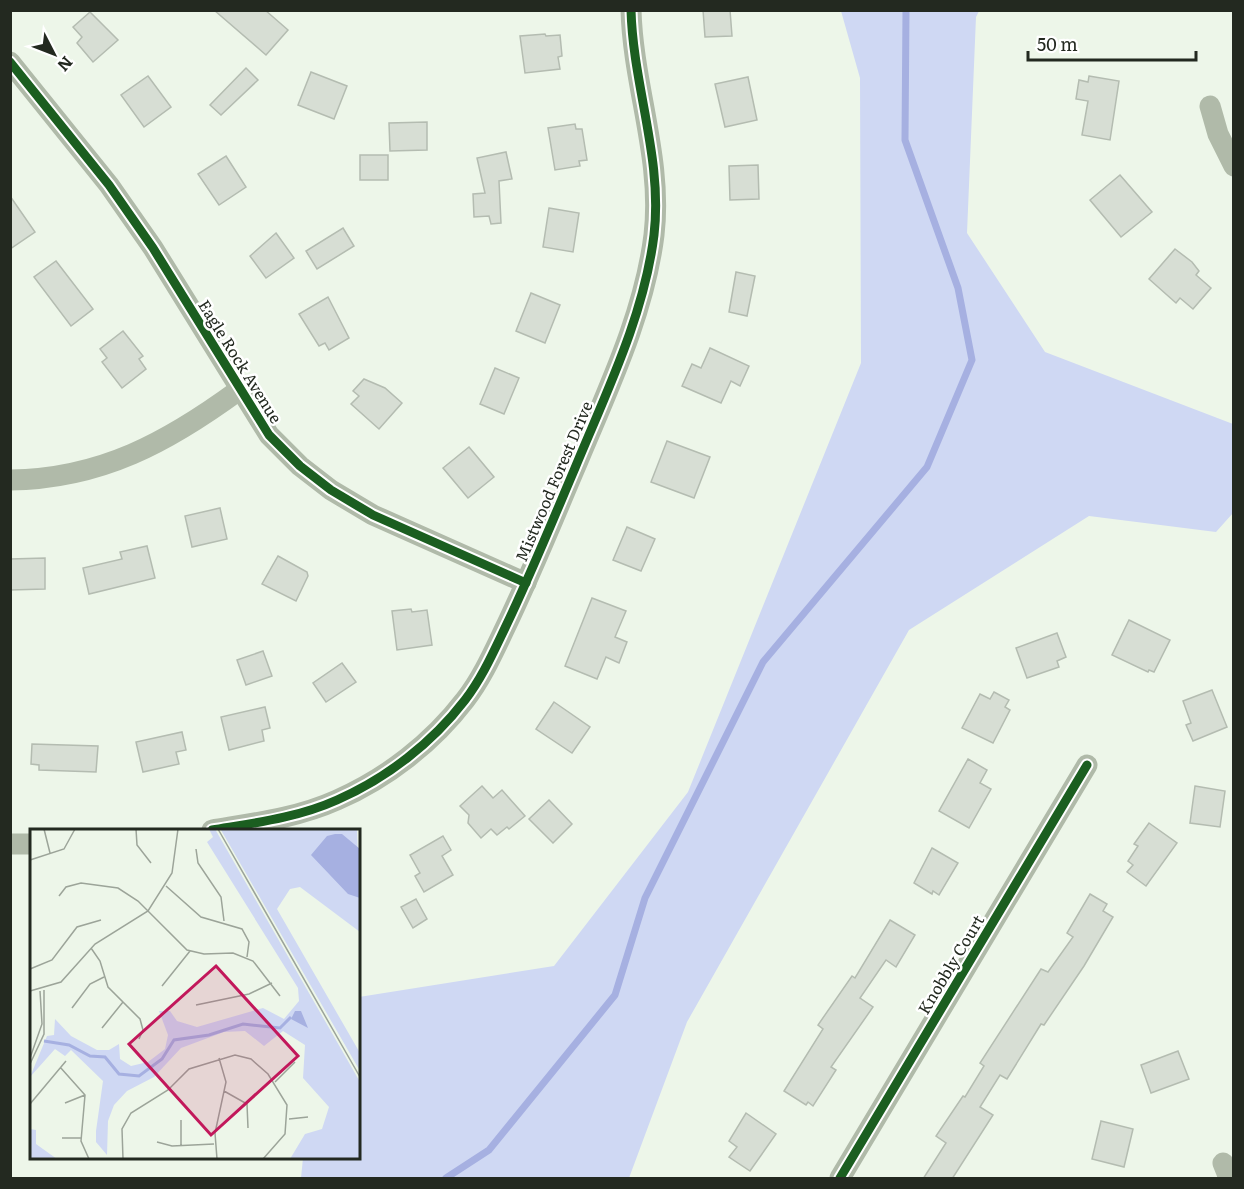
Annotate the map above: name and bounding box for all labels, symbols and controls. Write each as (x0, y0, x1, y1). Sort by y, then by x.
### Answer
north arrow (24, 24, 84, 84)
scale bar (1028, 24, 1196, 62)
text: 50 m (1037, 30, 1078, 57)
text: N (52, 52, 79, 78)
street label: Eagle Rock Avenue (193, 295, 289, 427)
street label: Mistwood Forest Drive (508, 397, 598, 565)
inset map (30, 829, 360, 1159)
street label: Knobbly Court (911, 909, 989, 1018)

